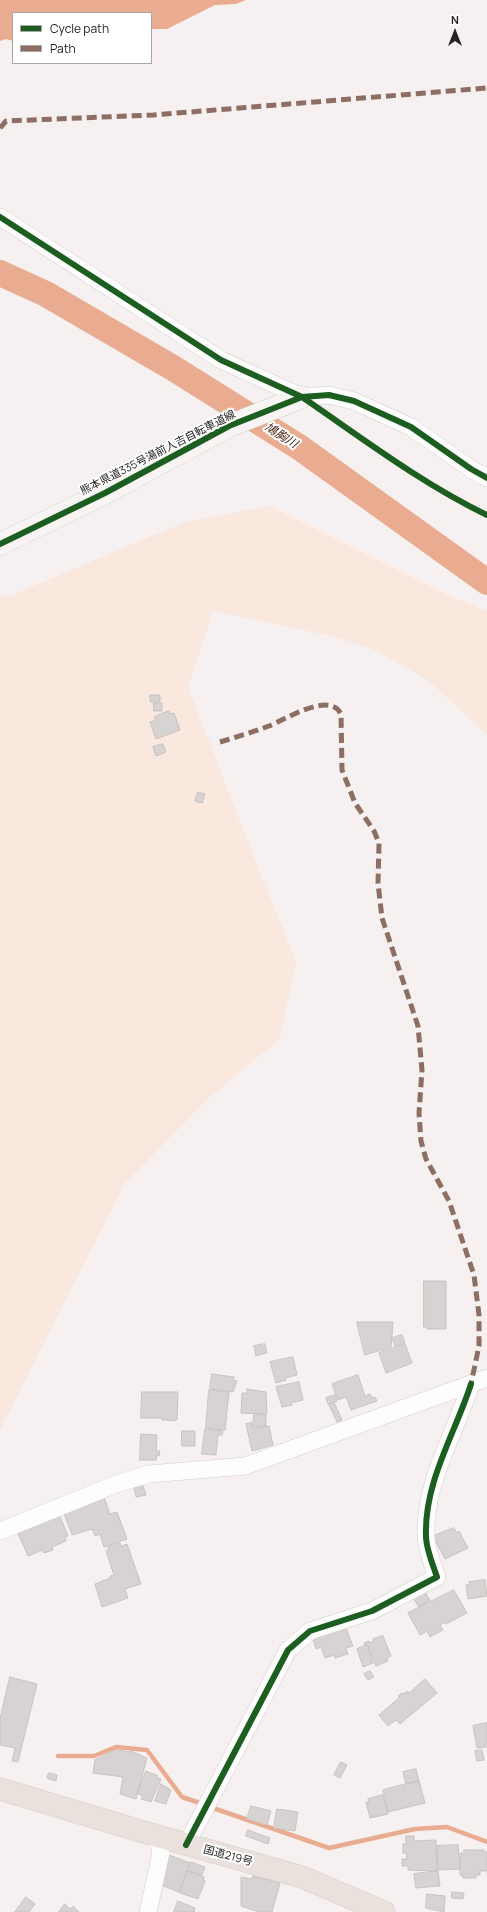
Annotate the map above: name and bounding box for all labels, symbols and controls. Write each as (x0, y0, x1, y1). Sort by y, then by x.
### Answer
legend (12, 12, 152, 64)
north arrow (435, 12, 475, 52)
text: N (451, 12, 459, 27)
text: Cycle path (50, 20, 109, 37)
text: Path (50, 40, 76, 57)
street label: 熊本県道335号湯前人吉自転車道線 (78, 408, 238, 498)
water label: 鳩胸川 (262, 420, 300, 452)
street label: 国道219号 (202, 1843, 254, 1869)

